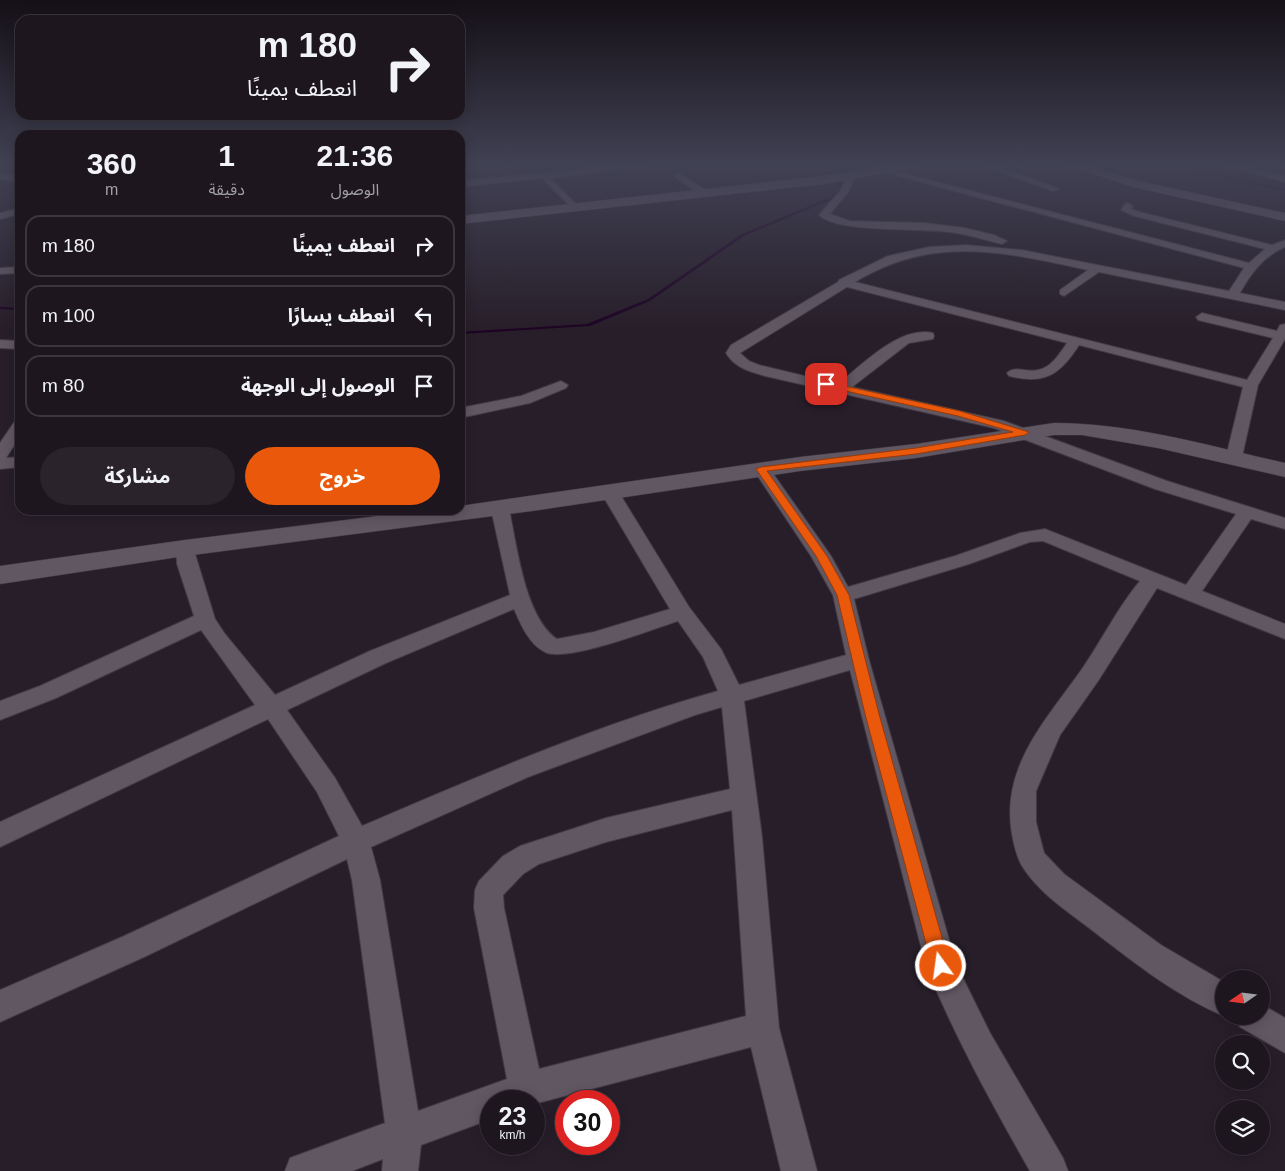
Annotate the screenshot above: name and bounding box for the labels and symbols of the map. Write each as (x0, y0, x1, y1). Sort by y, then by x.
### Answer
pin (805, 363, 847, 405)
position arrow (914, 939, 966, 991)
north arrow (1215, 970, 1270, 1025)
speed limit sign: 30 (555, 1090, 620, 1155)

